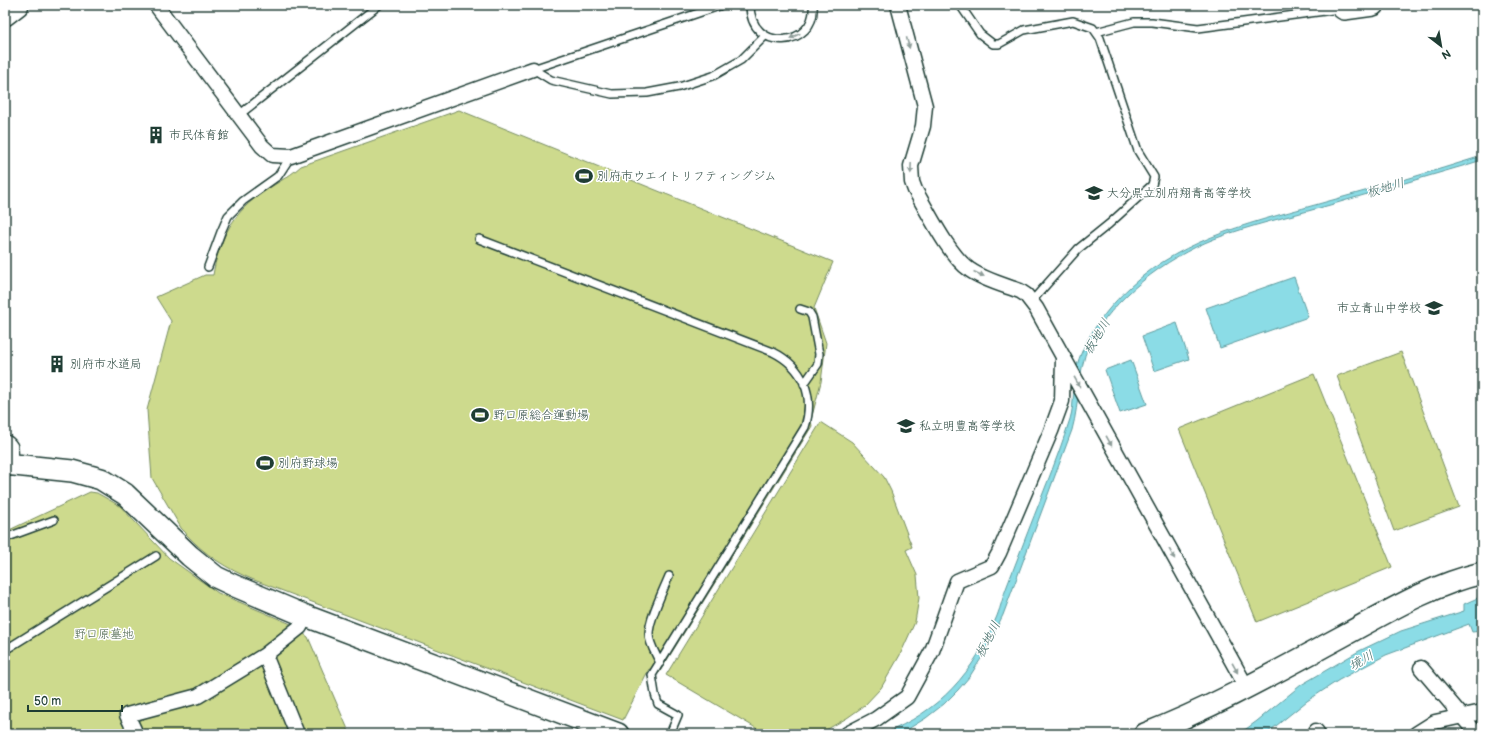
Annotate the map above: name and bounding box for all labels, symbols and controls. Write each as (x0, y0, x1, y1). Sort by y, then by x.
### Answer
north arrow (1421, 26, 1461, 66)
one-way arrow (789, 33, 801, 39)
one-way arrow (906, 36, 912, 49)
text: N (1439, 46, 1453, 62)
building icon: 市民体育館 (146, 125, 166, 145)
place label: 市民体育館 (169, 128, 229, 143)
one-way arrow (908, 162, 914, 175)
sports icon: 別府市ウエイトリフティングジム (574, 166, 594, 186)
place label: 別府市ウエイトリフティングジム (597, 169, 777, 184)
water label: 板地川 (1364, 175, 1406, 201)
school or university icon: 大分県立別府翔青高等学校 (1084, 183, 1104, 203)
place label: 大分県立別府翔青高等学校 (1107, 186, 1251, 201)
one-way arrow (973, 272, 985, 278)
school or university icon: 市立青山中学校 (1424, 298, 1444, 318)
place label: 市立青山中学校 (1337, 301, 1421, 316)
water label: 板地川 (1080, 316, 1114, 357)
building icon: 別府市水道局 (47, 354, 67, 374)
place label: 別府市水道局 (70, 357, 142, 372)
one-way arrow (1073, 376, 1080, 388)
sports icon: 野口原総合運動場 (470, 405, 490, 425)
place label: 野口原総合運動場 (493, 408, 589, 423)
school or university icon: 私立明豊高等学校 (896, 416, 916, 436)
place label: 私立明豊高等学校 (919, 419, 1015, 434)
one-way arrow (1106, 435, 1113, 446)
sports icon: 別府野球場 (255, 453, 275, 473)
place label: 別府野球場 (278, 456, 338, 471)
one-way arrow (1169, 548, 1176, 560)
water label: 板地川 (972, 618, 1004, 660)
park label: 野口原墓地 (74, 627, 134, 642)
water label: 境川 (1346, 647, 1377, 674)
one-way arrow (1232, 662, 1239, 674)
scale bar (28, 687, 122, 713)
text: 50 m (34, 694, 61, 709)

